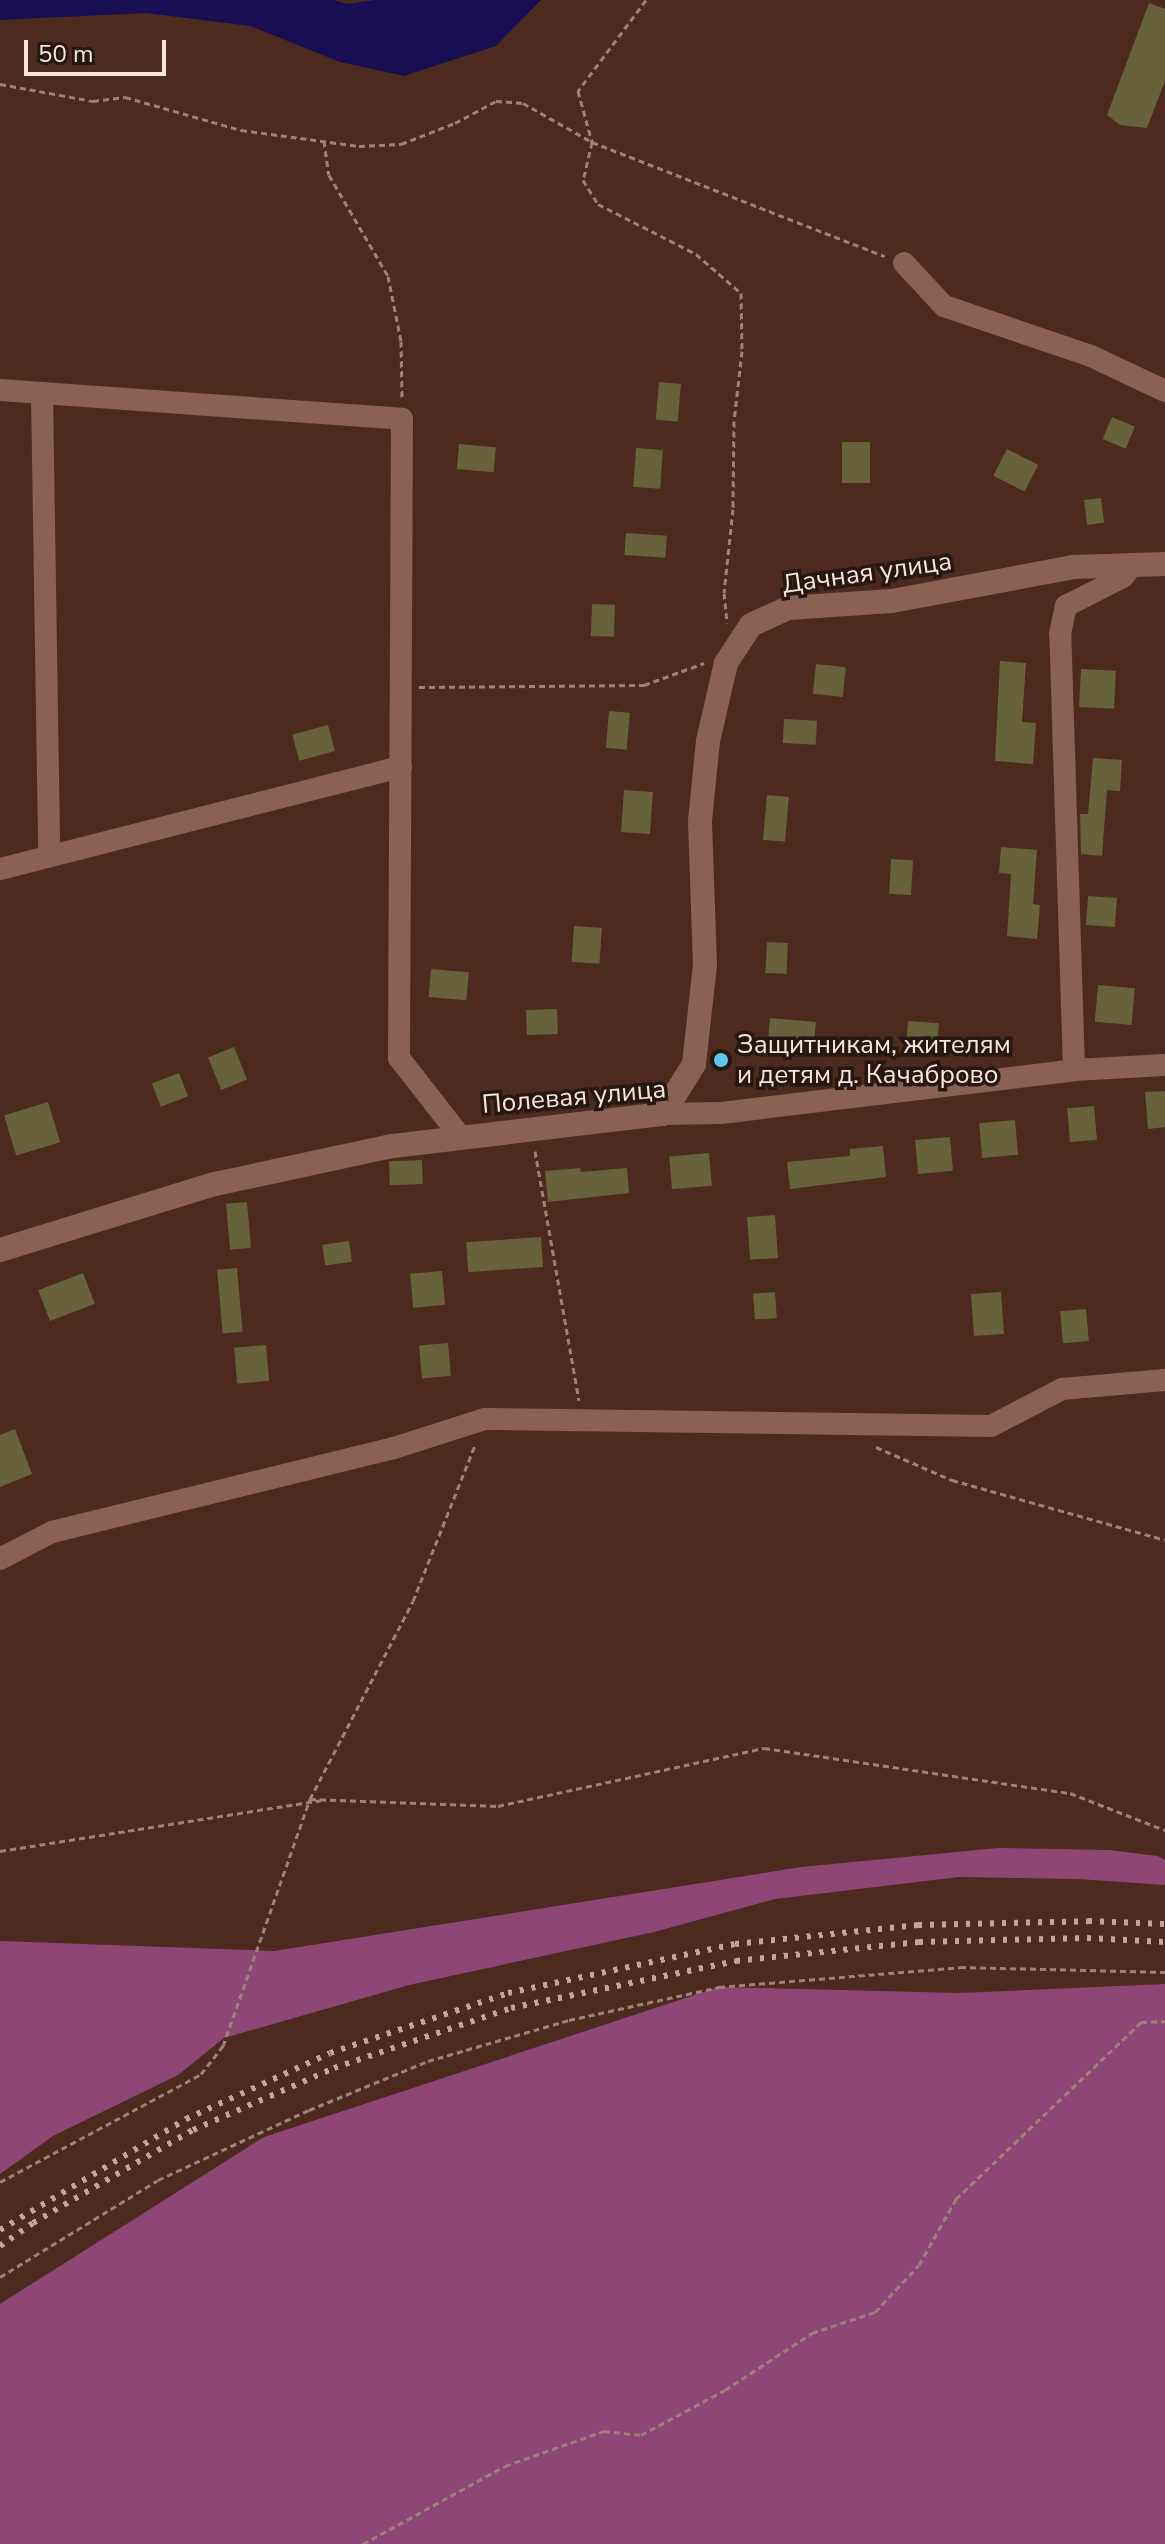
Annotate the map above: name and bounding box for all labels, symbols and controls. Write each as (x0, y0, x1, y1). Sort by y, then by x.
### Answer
scale bar (28, 24, 170, 74)
text: 50 m (38, 38, 94, 70)
street label: Дачная улица (780, 546, 954, 600)
place label: Защитникам, жителям и детям д. Качаброво (737, 1029, 1011, 1090)
marker: Защитникам, жителям и детям д. Качаброво (712, 1051, 730, 1069)
street label: Полевая улица (481, 1073, 667, 1121)

